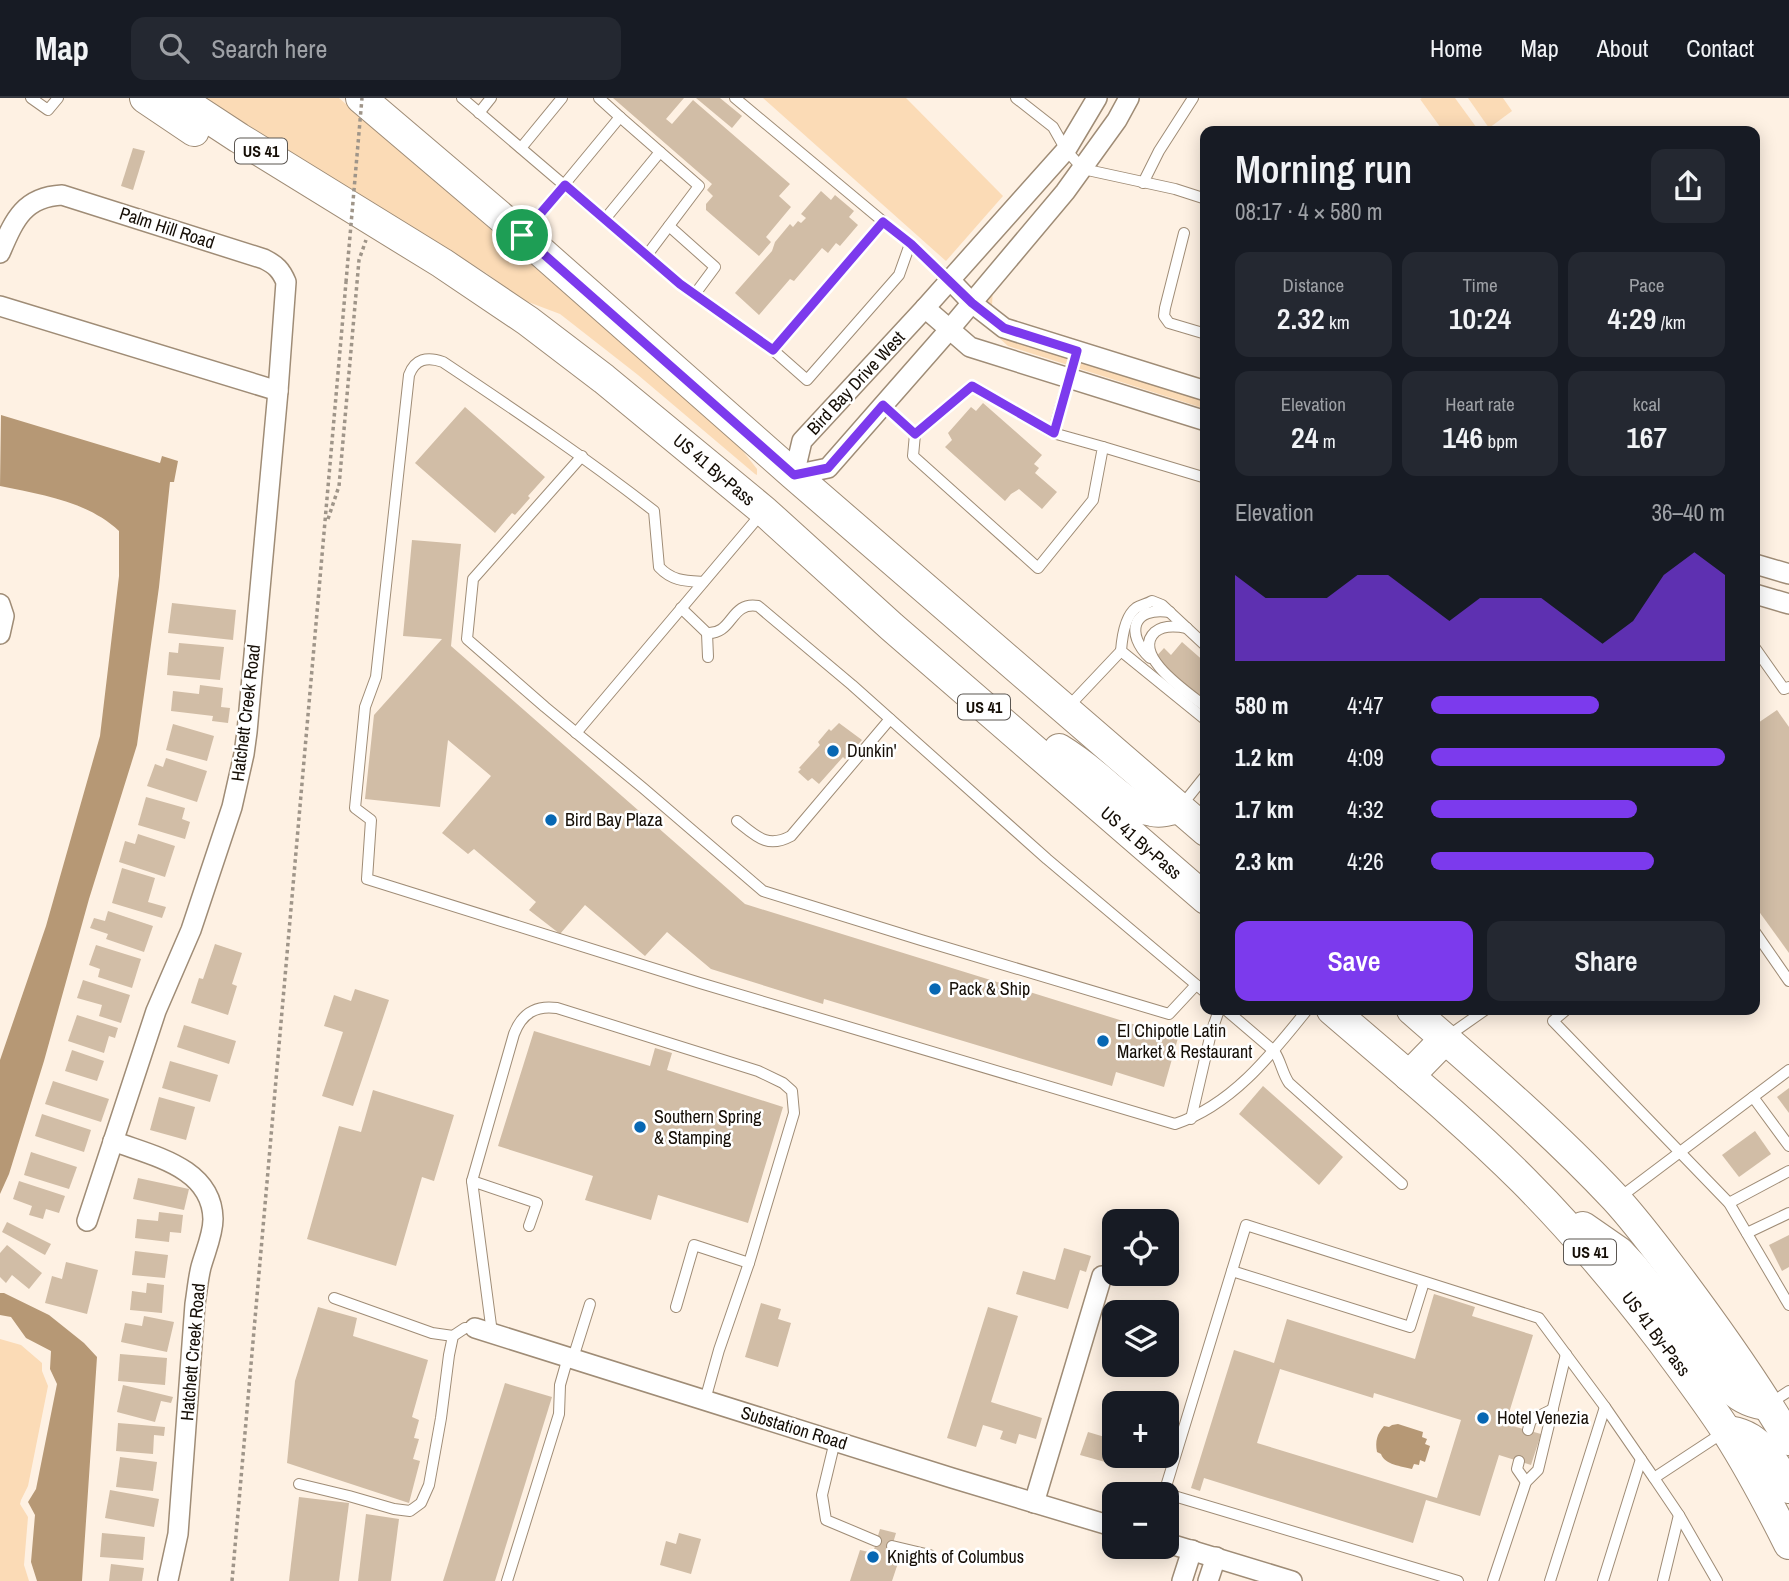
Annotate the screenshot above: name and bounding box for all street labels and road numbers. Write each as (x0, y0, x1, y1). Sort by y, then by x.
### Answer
road number: US 41 (235, 138, 287, 164)
street label: Palm Hill Road (116, 200, 218, 255)
street label: Bird Bay Drive West (801, 325, 910, 440)
street label: US 41 By-Pass (668, 428, 761, 511)
street label: Hatchett Creek Road (225, 643, 266, 783)
road number: US 41 (958, 694, 1010, 720)
street label: US 41 By-Pass (1095, 800, 1187, 885)
road number: US 41 (1564, 1240, 1616, 1264)
street label: Hatchett Creek Road (174, 1282, 211, 1422)
street label: US 41 By-Pass (1616, 1286, 1697, 1381)
street label: Substation Road (738, 1399, 850, 1456)

